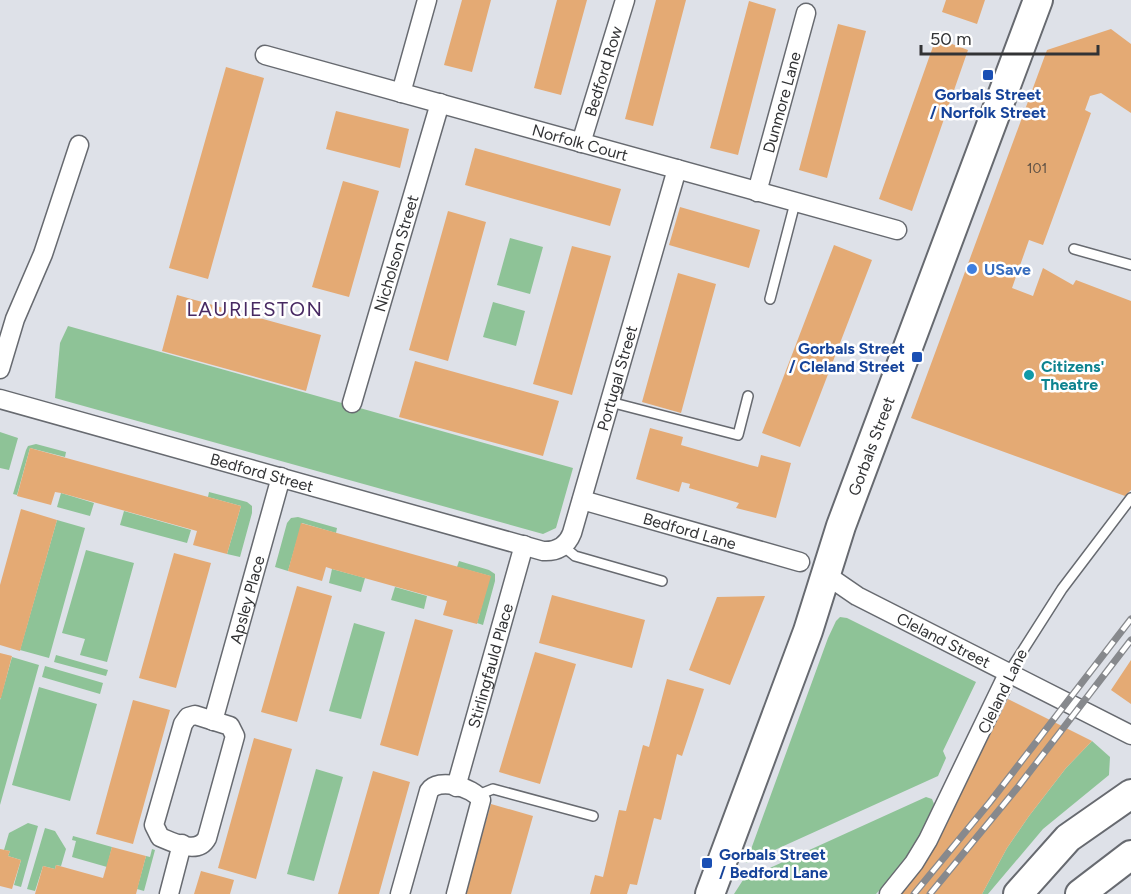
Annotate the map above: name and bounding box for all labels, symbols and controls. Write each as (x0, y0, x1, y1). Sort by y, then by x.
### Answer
scale bar (921, 18, 1098, 56)
street label: Bedford Row (581, 24, 626, 119)
text: 50 m (930, 28, 972, 50)
street label: Dunmore Lane (759, 49, 805, 155)
marker: Gorbals Street / Norfolk Street (981, 68, 995, 82)
place label: Gorbals Street / Norfolk Street (930, 85, 1046, 122)
street label: Norfolk Court (530, 120, 630, 165)
house number: 101 (1027, 160, 1047, 177)
street label: Nicholson Street (370, 193, 423, 314)
place label: USave (984, 260, 1031, 279)
marker: USave (965, 262, 979, 276)
district label: LAURIESTON (186, 297, 324, 321)
street label: Portugal Street (593, 323, 641, 433)
place label: Gorbals Street / Cleland Street (789, 339, 905, 376)
marker: Gorbals Street / Cleland Street (910, 350, 924, 364)
place label: Citizens' Theatre (1041, 357, 1104, 394)
marker: Citizens' Theatre (1022, 368, 1036, 382)
street label: Gorbals Street (844, 394, 899, 498)
street label: Bedford Street (208, 449, 316, 496)
street label: Bedford Lane (641, 509, 739, 553)
street label: Apsley Place (226, 553, 269, 646)
street label: Stirlingfauld Place (464, 601, 517, 730)
street label: Cleland Street (893, 609, 994, 672)
street label: Cleland Lane (974, 646, 1031, 737)
place label: Gorbals Street / Bedford Lane (719, 845, 828, 882)
marker: Gorbals Street / Bedford Lane (700, 856, 714, 870)

